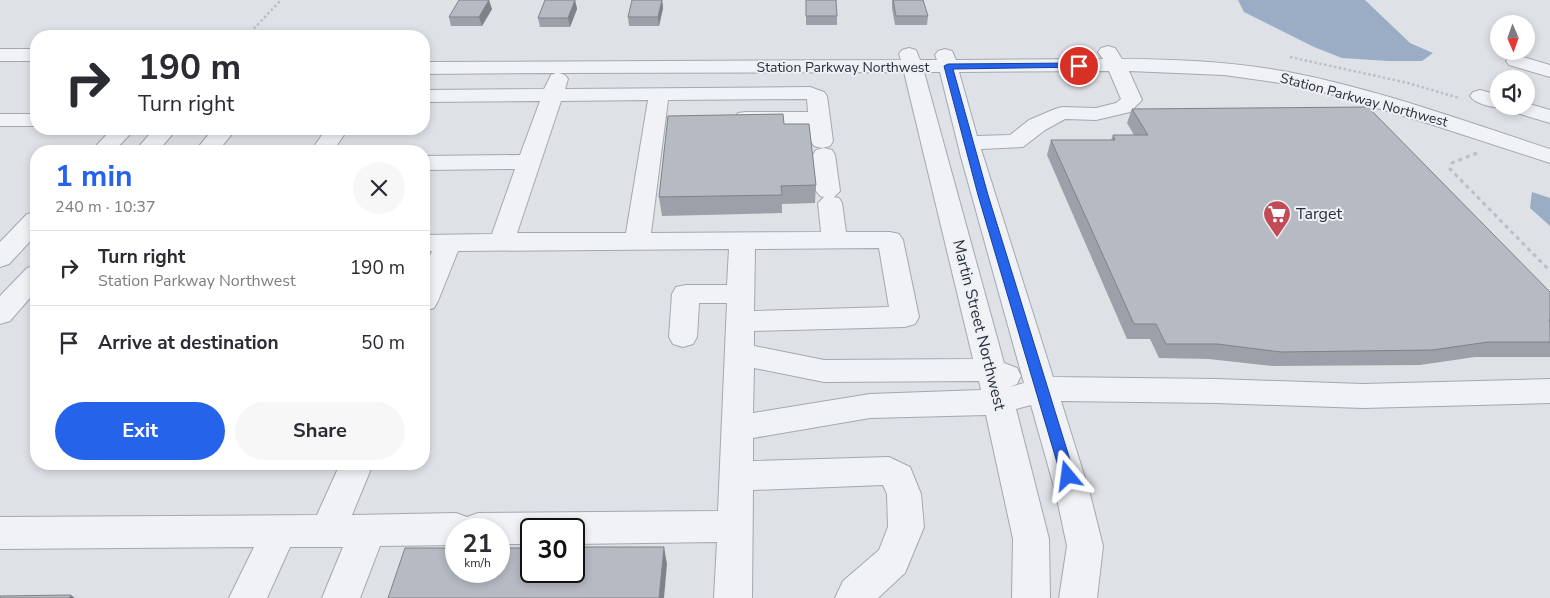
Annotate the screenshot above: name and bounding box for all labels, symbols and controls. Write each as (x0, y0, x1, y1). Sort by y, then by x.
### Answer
north arrow (1490, 15, 1535, 60)
map controls (1490, 15, 1535, 115)
text: 190 m (138, 44, 241, 91)
pin (1058, 45, 1100, 87)
icon: right (55, 50, 120, 115)
icon: arrive (1065, 52, 1093, 80)
street label: Station Parkway Northwest (757, 58, 930, 77)
street label: Station Parkway Northwest (1278, 68, 1450, 132)
button: sound (1490, 70, 1535, 115)
text: Turn right (138, 89, 234, 119)
text: 1 min (55, 156, 133, 197)
button: close (353, 162, 405, 214)
text: 240 m · 10:37 (55, 196, 156, 218)
supermarket icon: Target (1262, 199, 1292, 238)
place label: Target (1296, 203, 1342, 225)
street label: Martin Street Northwest (947, 237, 1011, 413)
text: Turn right (98, 244, 185, 270)
icon: right (55, 254, 83, 282)
text: 190 m (350, 255, 405, 281)
text: Station Parkway Northwest (98, 270, 296, 292)
icon: arrive (55, 329, 83, 357)
text: Arrive at destination (98, 330, 279, 356)
text: 50 m (361, 330, 405, 356)
button: Exit (55, 402, 225, 460)
button: Share (235, 402, 405, 460)
position arrow (1041, 449, 1093, 501)
speed limit sign: 30 (520, 518, 585, 583)
text: 21 (462, 527, 493, 561)
text: km/h (464, 555, 491, 571)

